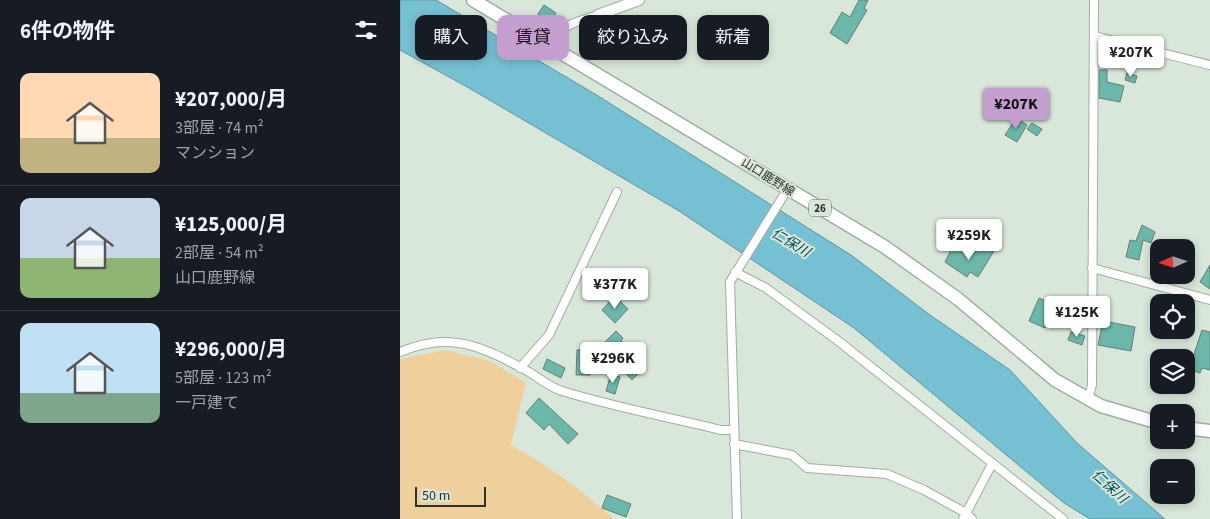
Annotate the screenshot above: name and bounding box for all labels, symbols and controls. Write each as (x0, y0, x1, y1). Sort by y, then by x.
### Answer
chip: 購入 (415, 15, 487, 60)
chip: 賃貸 (497, 15, 569, 60)
chip: 絞り込み (579, 15, 687, 60)
chip: 新着 (697, 15, 769, 60)
text: 6件の物件 (20, 16, 115, 46)
icon: filters (352, 16, 380, 44)
pin: ¥207K (1096, 36, 1166, 78)
text: ¥207K (1109, 41, 1153, 63)
text: ¥207,000/月 (175, 84, 287, 114)
pin: ¥207K (981, 88, 1051, 130)
icon: home (60, 93, 120, 153)
text: ¥207K (994, 93, 1038, 115)
text: 3部屋 · 74 m² (175, 117, 264, 139)
text: マンション (175, 142, 255, 164)
street label: 山口鹿野線 (738, 154, 798, 201)
road number: 26 (809, 200, 831, 217)
text: ¥125,000/月 (175, 209, 287, 239)
icon: home (60, 218, 120, 278)
pin: ¥259K (934, 218, 1004, 261)
water label: 仁保川 (767, 223, 815, 263)
text: ¥259K (947, 224, 991, 246)
north arrow (1150, 239, 1195, 284)
map controls (1150, 239, 1195, 504)
text: 2部屋 · 54 m² (175, 242, 264, 264)
text: 山口鹿野線 (175, 267, 255, 289)
pin: ¥377K (580, 268, 650, 310)
text: ¥377K (593, 273, 637, 295)
button: locate (1150, 294, 1195, 339)
pin: ¥125K (1042, 296, 1112, 338)
text: ¥125K (1055, 301, 1099, 323)
text: ¥296,000/月 (175, 334, 287, 364)
pin: ¥296K (578, 342, 648, 384)
icon: home (60, 343, 120, 403)
text: ¥296K (591, 347, 635, 369)
button: layers (1150, 349, 1195, 394)
text: 5部屋 · 123 m² (175, 367, 272, 389)
text: 一戸建て (175, 392, 239, 414)
button: + (1150, 404, 1195, 449)
button: − (1150, 459, 1195, 504)
water label: 仁保川 (1087, 465, 1133, 510)
scale bar (415, 484, 486, 507)
text: 50 m (422, 486, 450, 506)

